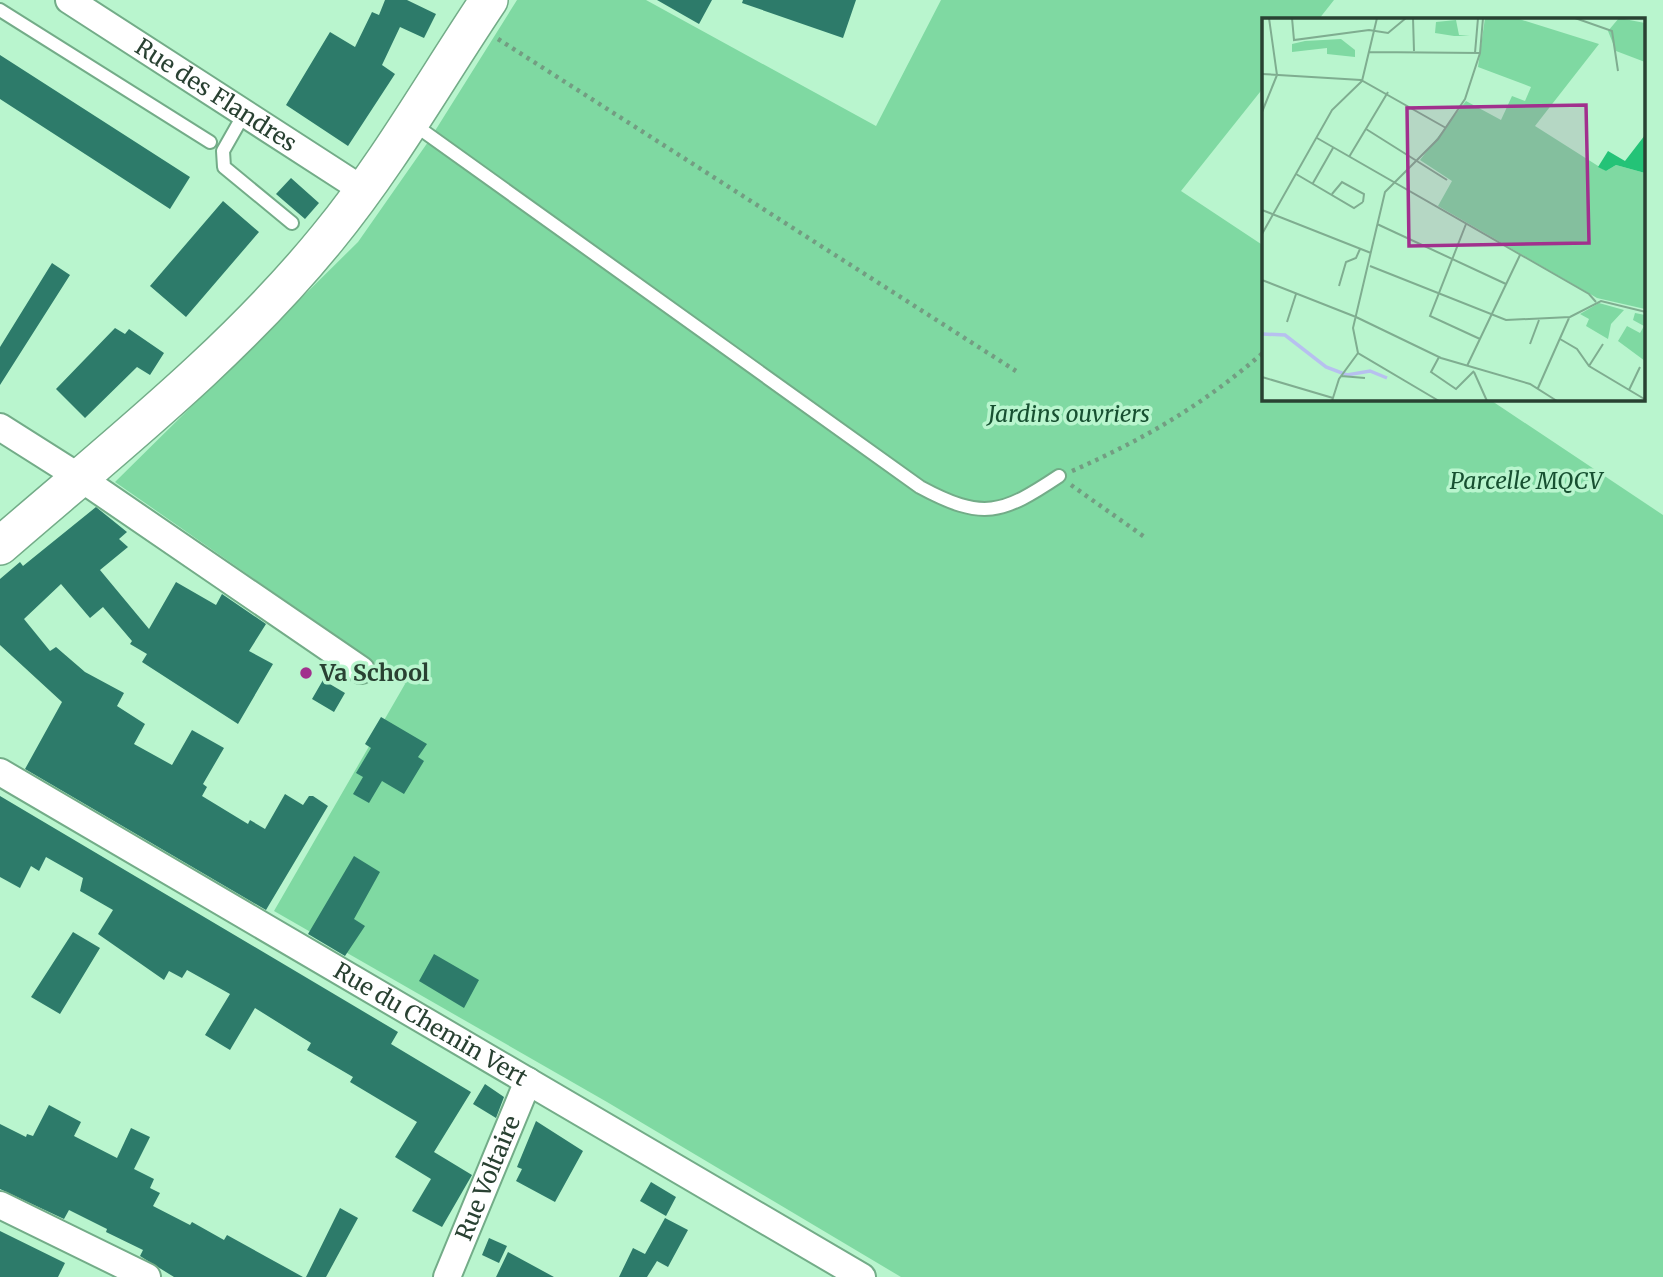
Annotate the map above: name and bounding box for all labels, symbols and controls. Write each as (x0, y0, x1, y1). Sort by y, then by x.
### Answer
inset map (1262, 18, 1646, 401)
street label: Rue des Flandres (130, 32, 302, 157)
park label: Jardins ouvriers (985, 399, 1150, 428)
park label: Parcelle MQCV (1450, 466, 1604, 495)
place label: Va School (319, 658, 430, 687)
marker: Va School (298, 665, 314, 681)
street label: Rue du Chemin Vert (329, 956, 533, 1092)
street label: Rue Voltaire (449, 1111, 526, 1245)

